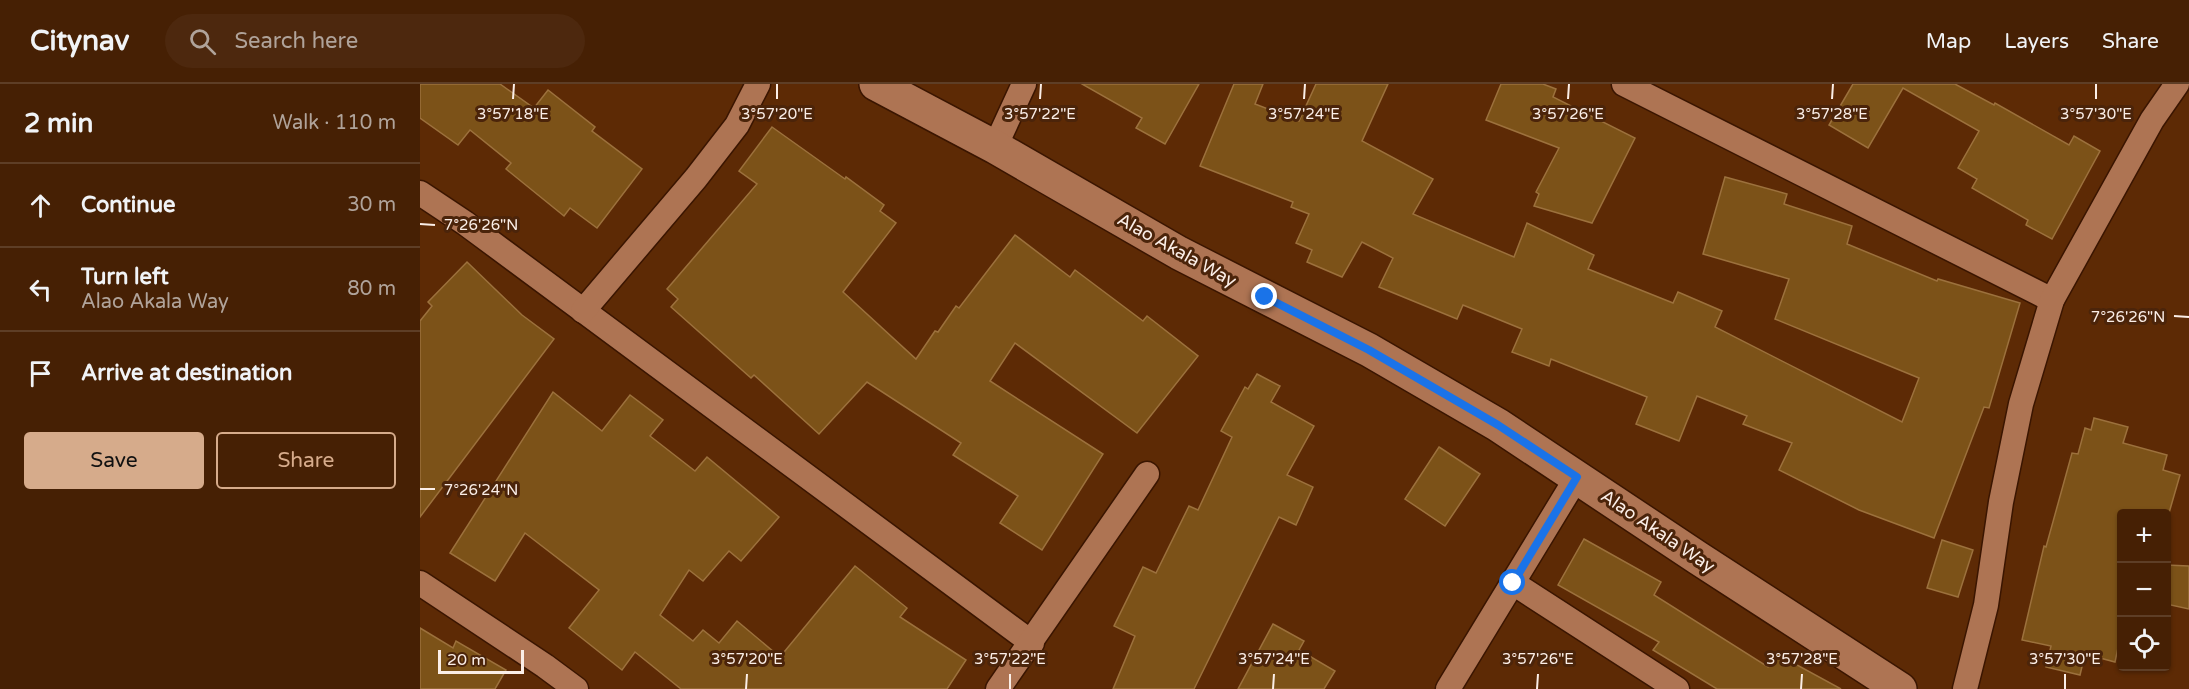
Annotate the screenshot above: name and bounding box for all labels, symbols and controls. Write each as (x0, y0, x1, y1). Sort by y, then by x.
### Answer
search box (165, 14, 585, 68)
text: Citynav (30, 24, 129, 58)
icon: search (186, 25, 219, 58)
text: Search here (234, 28, 358, 54)
text: Map (1926, 29, 1971, 54)
text: Layers (2004, 29, 2069, 54)
text: Share (2102, 29, 2159, 54)
text: 3°57'18"E (477, 105, 549, 123)
text: 3°57'20"E (741, 105, 813, 123)
text: 3°57'22"E (1004, 105, 1076, 123)
text: 3°57'24"E (1268, 105, 1340, 123)
text: 3°57'26"E (1532, 105, 1604, 123)
text: 3°57'28"E (1796, 105, 1868, 123)
text: 3°57'30"E (2060, 105, 2132, 123)
text: 2 min (24, 108, 93, 139)
text: Walk · 110 m (273, 111, 396, 135)
icon: ahead (24, 189, 57, 222)
text: Continue (81, 192, 176, 218)
text: 30 m (347, 193, 396, 217)
street label: Alao Akala Way (1114, 208, 1241, 292)
text: 7°26'26"N (444, 216, 518, 234)
text: Turn left (81, 264, 169, 290)
icon: left (24, 273, 57, 306)
text: 80 m (347, 277, 396, 301)
route end (1251, 283, 1277, 309)
text: Alao Akala Way (81, 290, 229, 314)
text: 7°26'26"N (2091, 308, 2165, 326)
icon: arrive (24, 357, 57, 390)
text: Arrive at destination (81, 360, 292, 386)
button: Save (24, 432, 204, 489)
button: Share (216, 432, 396, 489)
text: 7°26'24"N (444, 481, 518, 499)
street label: Alao Akala Way (1597, 485, 1720, 577)
map controls (2117, 509, 2171, 671)
button: + (2117, 509, 2171, 563)
button: − (2117, 563, 2171, 617)
route start (1499, 569, 1525, 595)
button: locate (2117, 617, 2171, 671)
scale bar (438, 647, 524, 674)
text: 20 m (447, 650, 486, 670)
text: 3°57'20"E (711, 650, 783, 668)
text: 3°57'22"E (974, 650, 1046, 668)
text: 3°57'24"E (1238, 650, 1310, 668)
text: 3°57'26"E (1502, 650, 1574, 668)
text: 3°57'28"E (1766, 650, 1838, 668)
text: 3°57'30"E (2029, 650, 2101, 668)

